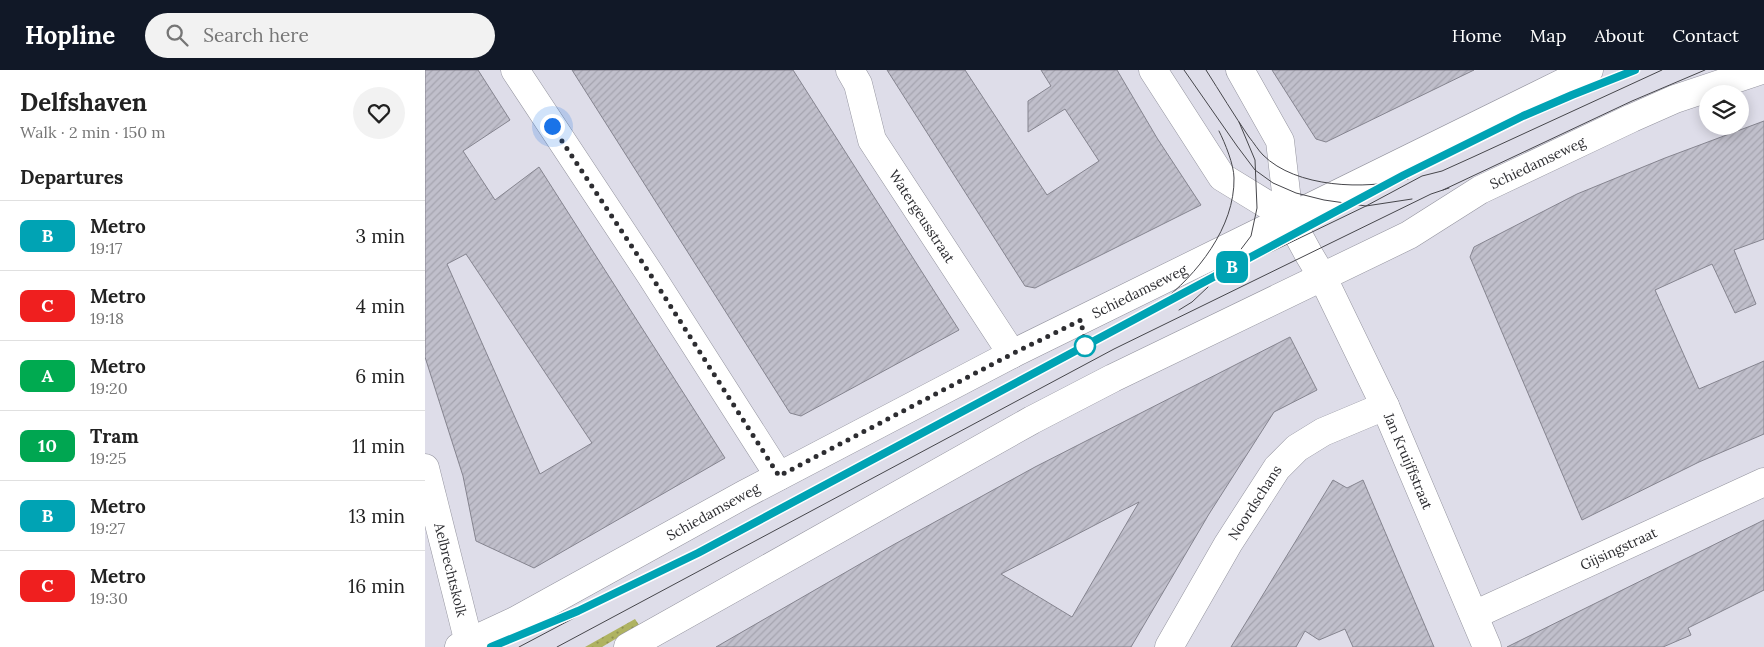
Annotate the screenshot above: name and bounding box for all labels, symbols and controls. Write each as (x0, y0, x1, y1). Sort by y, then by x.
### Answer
search box (145, 13, 495, 58)
text: Hopline (25, 20, 115, 51)
icon: search (163, 21, 191, 49)
text: Search here (203, 23, 309, 47)
text: Home (1452, 24, 1502, 47)
text: Map (1530, 24, 1566, 47)
text: About (1594, 24, 1644, 47)
text: Contact (1672, 24, 1739, 47)
map controls (1699, 85, 1749, 135)
button: layers (1699, 85, 1749, 135)
text: Delfshaven (20, 87, 147, 118)
button: heart (353, 87, 405, 139)
your location (540, 114, 565, 139)
text: Walk · 2 min · 150 m (20, 122, 166, 142)
street label: Schiedamseweg (1487, 132, 1588, 193)
text: Departures (20, 165, 123, 189)
street label: Watergeusstraat (885, 166, 959, 267)
text: Metro (90, 214, 146, 238)
text: B (42, 224, 53, 247)
text: 3 min (356, 224, 405, 248)
text: 19:17 (90, 238, 122, 258)
line badge: B (1216, 251, 1248, 283)
text: B (1226, 255, 1238, 278)
street label: Schiedamseweg (1089, 260, 1190, 322)
text: Metro (90, 284, 146, 308)
text: C (41, 294, 54, 317)
text: 4 min (356, 294, 405, 318)
text: 19:18 (90, 308, 124, 328)
unlabelled marker (1074, 335, 1096, 357)
text: Metro (90, 354, 146, 378)
text: A (41, 364, 54, 387)
text: 6 min (355, 364, 405, 388)
text: 19:20 (90, 378, 128, 398)
street label: Jan Kruijffstraat (1379, 409, 1437, 513)
text: Tram (90, 424, 139, 448)
text: 10 (38, 434, 57, 457)
text: 11 min (352, 434, 405, 458)
text: 19:25 (90, 448, 126, 468)
street label: Noordschans (1224, 462, 1286, 544)
street label: Schiedamseweg (663, 479, 763, 545)
text: Metro (90, 494, 146, 518)
text: B (42, 504, 53, 527)
text: 13 min (349, 504, 405, 528)
text: 19:27 (90, 518, 125, 538)
street label: Aelbrechtskolk (430, 520, 471, 619)
street label: Gijsingstraat (1577, 523, 1660, 574)
text: Metro (90, 564, 146, 588)
text: C (41, 574, 54, 597)
text: 16 min (348, 574, 405, 598)
text: 19:30 (90, 588, 128, 608)

